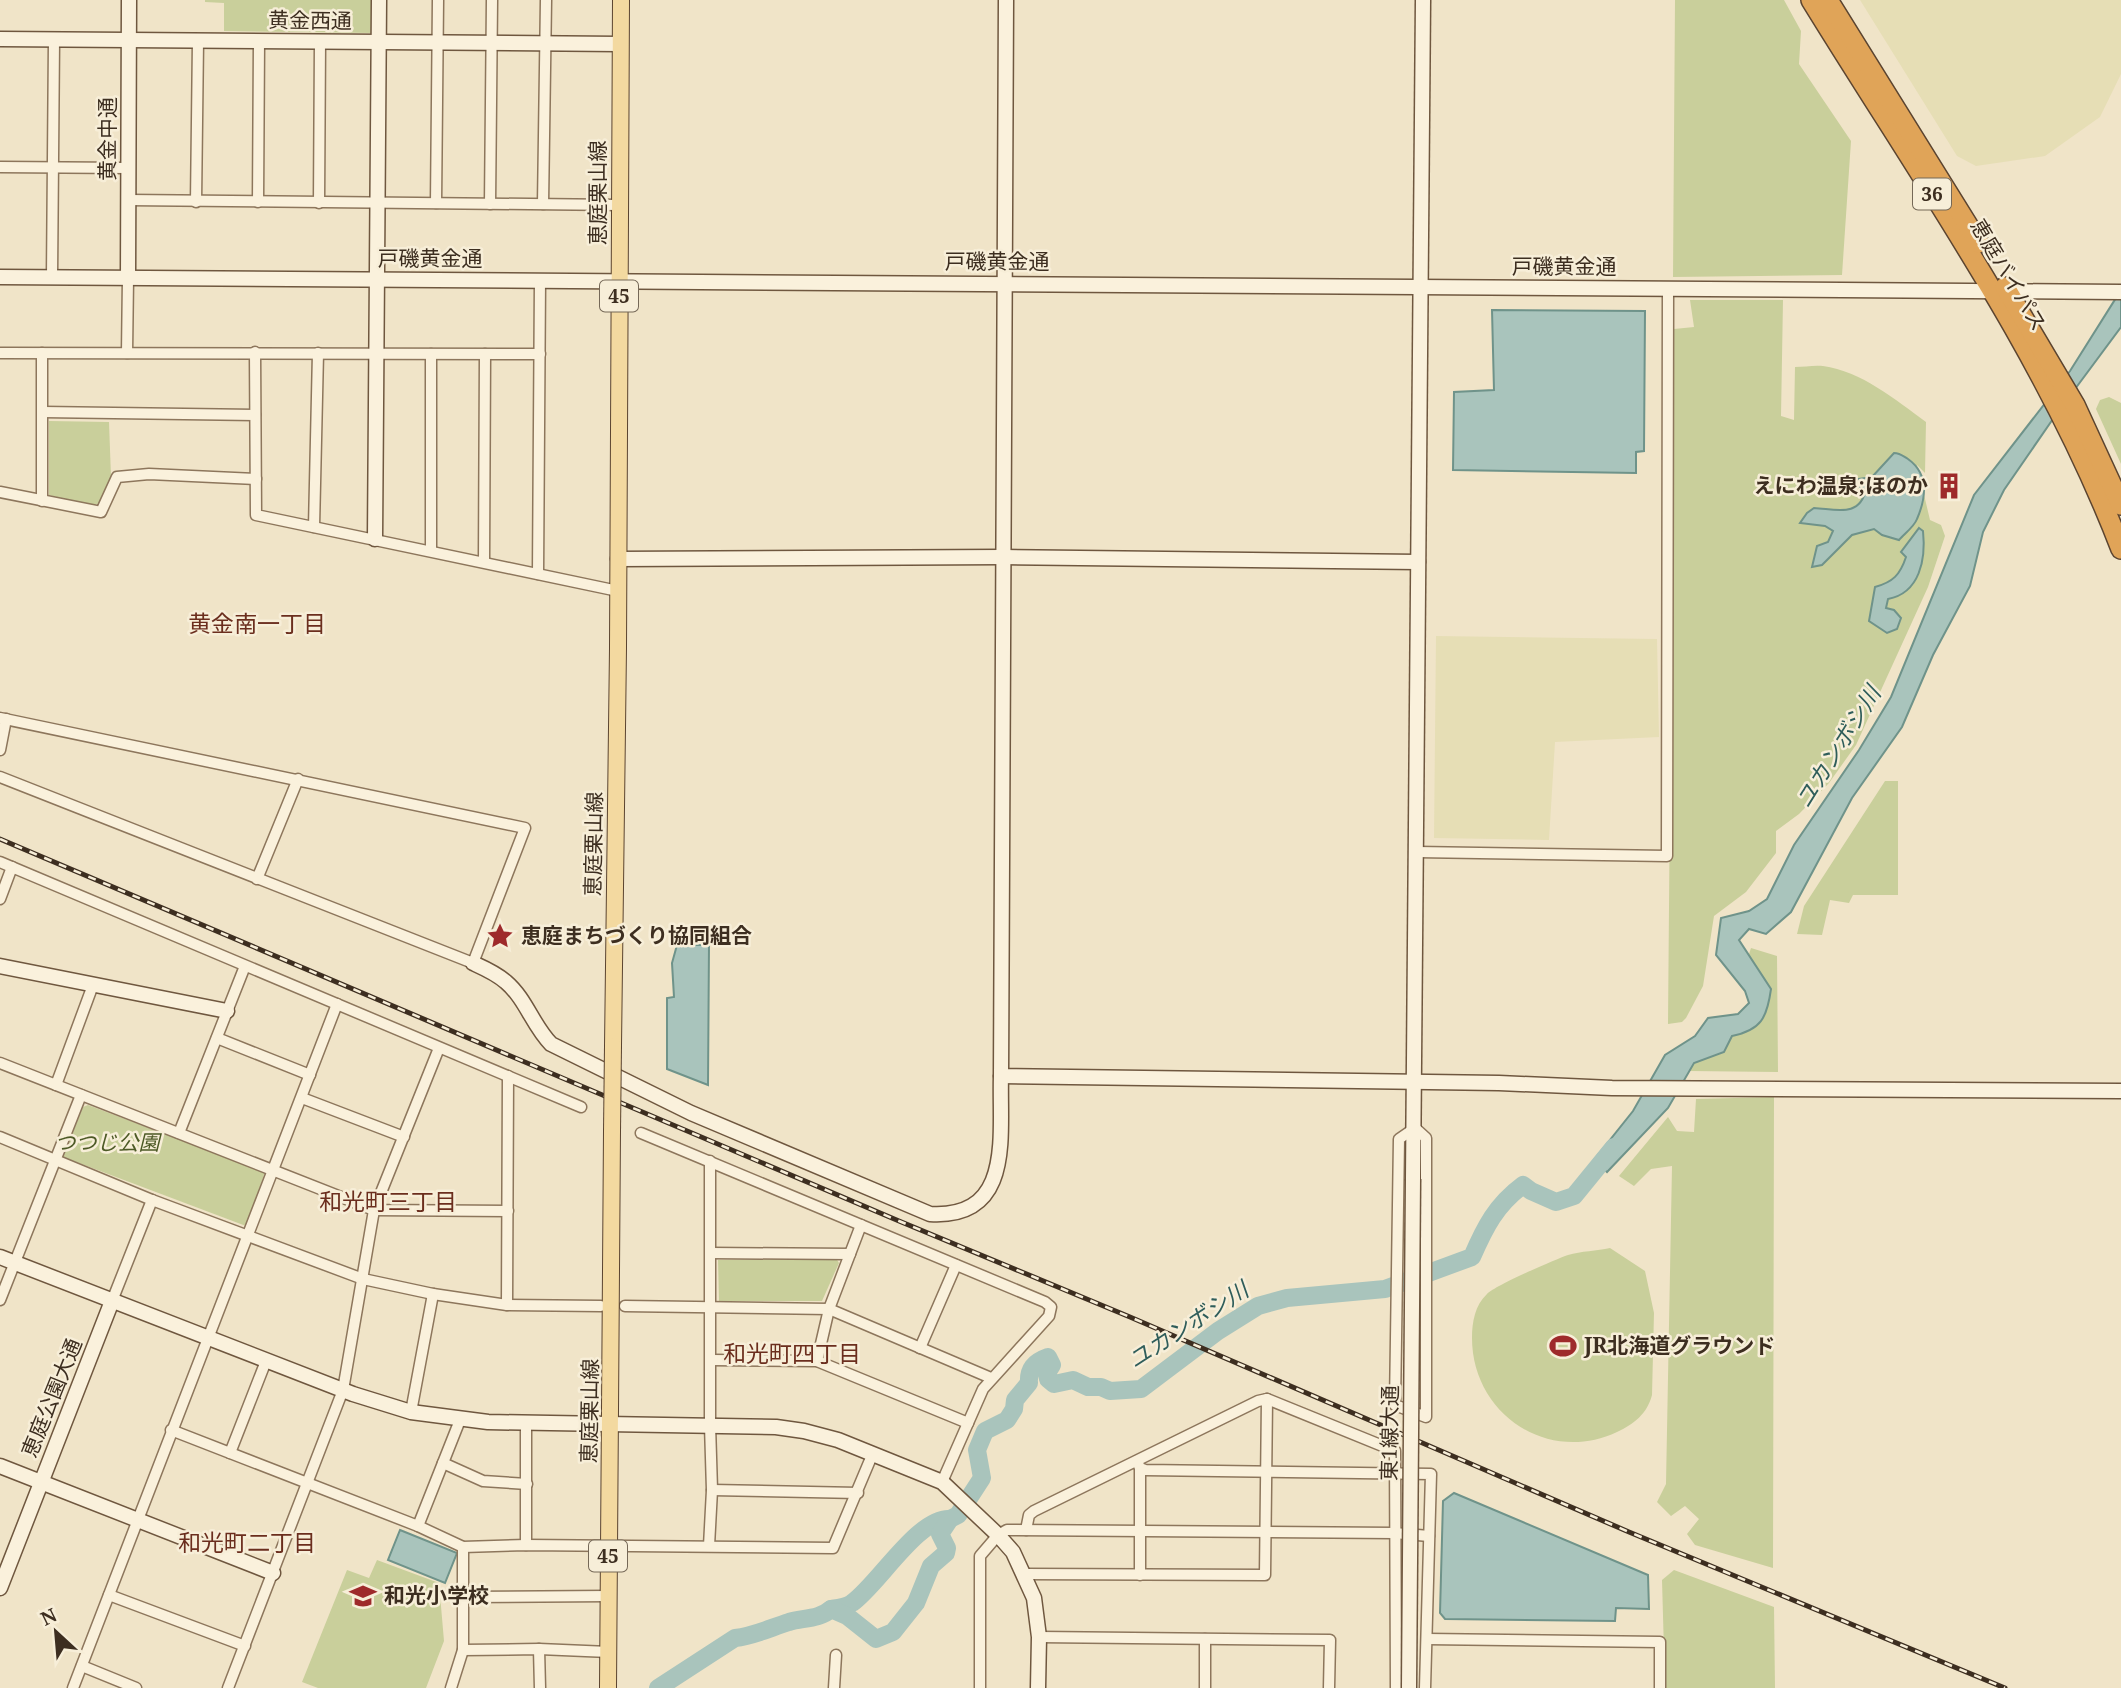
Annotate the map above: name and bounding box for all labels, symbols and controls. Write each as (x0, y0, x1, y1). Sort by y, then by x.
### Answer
street label: 黄金西通 (268, 5, 352, 35)
street label: 黄金中通 (93, 97, 121, 181)
street label: 恵庭栗山線 (583, 141, 611, 246)
road number: 36 (1913, 178, 1951, 210)
street label: 恵庭バイパス (1965, 213, 2053, 336)
street label: 戸磯黄金通 (378, 244, 483, 272)
street label: 戸磯黄金通 (945, 247, 1050, 275)
street label: 戸磯黄金通 (1512, 252, 1617, 280)
road number: 45 (600, 280, 638, 312)
place label: えにわ温泉;ほのか (1754, 471, 1928, 499)
building icon: えにわ温泉;ほのか (1934, 471, 1964, 501)
district label: 黄金南一丁目 (188, 607, 326, 639)
water label: ユカンボシ川 (1787, 677, 1889, 813)
street label: 恵庭栗山線 (578, 791, 608, 897)
place icon: 恵庭まちづくり協同組合 (485, 921, 515, 951)
place label: 恵庭まちづくり協同組合 (521, 921, 752, 949)
park label: つつじ公園 (55, 1128, 162, 1156)
district label: 和光町三丁目 (319, 1185, 457, 1217)
water label: ユカンボシ川 (1121, 1272, 1257, 1375)
sports icon: JR北海道グラウンド (1548, 1331, 1578, 1361)
place label: JR北海道グラウンド (1583, 1331, 1775, 1359)
street label: 恵庭公園大通 (14, 1334, 88, 1461)
district label: 和光町四丁目 (723, 1337, 861, 1369)
street label: 恵庭栗山線 (574, 1358, 604, 1464)
street label: 東1線大通 (1374, 1385, 1404, 1481)
district label: 和光町二丁目 (178, 1526, 316, 1558)
road number: 45 (589, 1540, 627, 1572)
school or university icon: 和光小学校 (348, 1581, 378, 1611)
place label: 和光小学校 (384, 1581, 489, 1609)
north arrow (21, 1597, 91, 1667)
text: N (36, 1602, 61, 1632)

